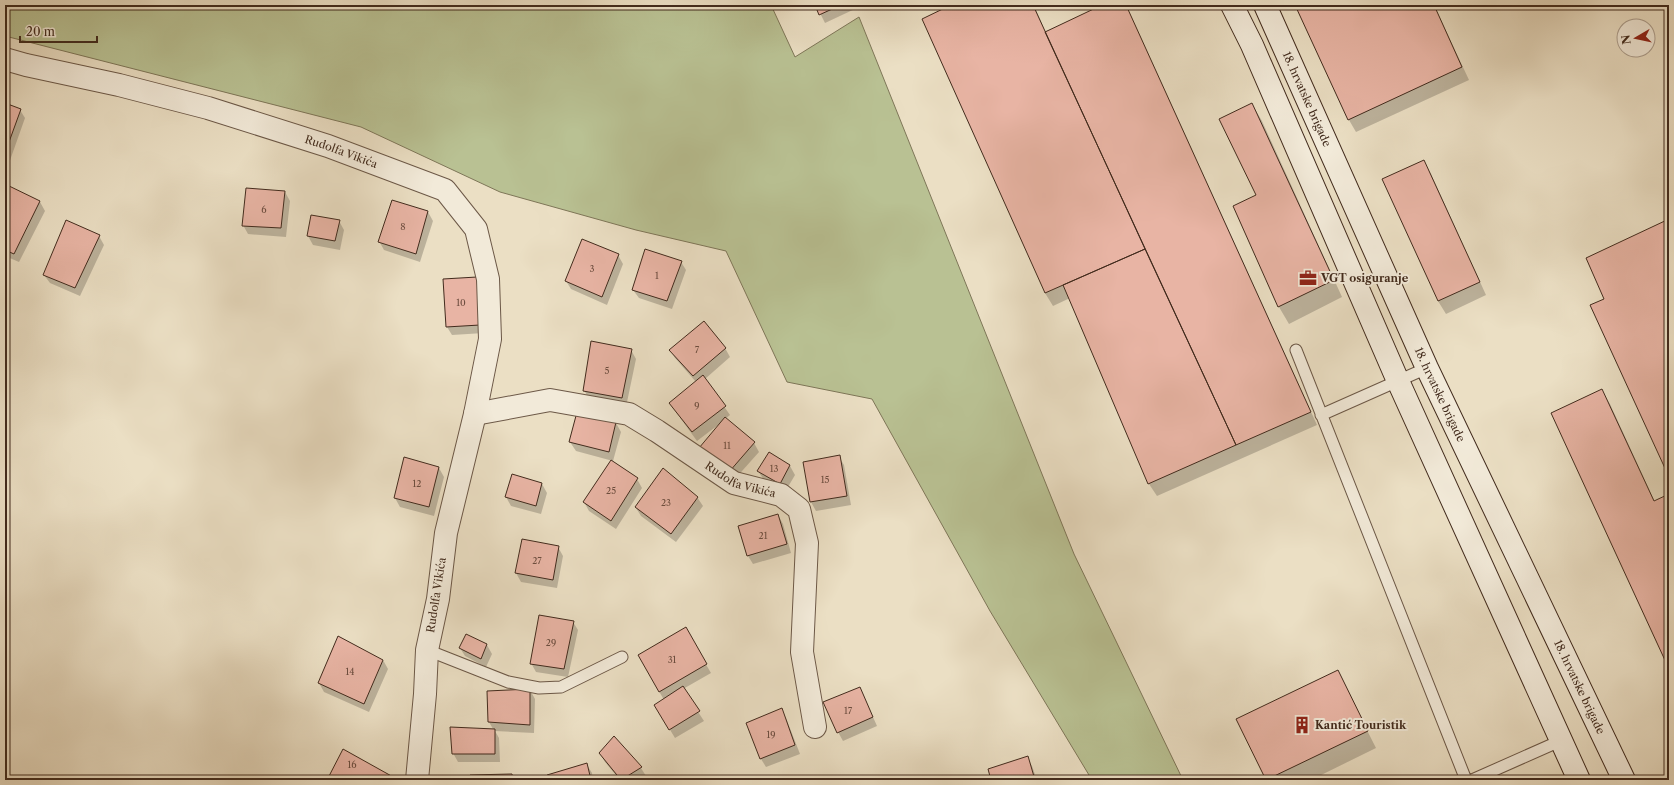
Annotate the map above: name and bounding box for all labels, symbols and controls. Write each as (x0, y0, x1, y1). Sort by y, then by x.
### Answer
scale bar (20, 18, 97, 44)
north arrow (1616, 18, 1656, 58)
text: 20 m (26, 24, 55, 39)
text: N (1618, 33, 1634, 45)
street label: 18. hrvatske brigade (1280, 49, 1334, 149)
street label: Rudolfa Vikića (303, 132, 380, 171)
house number: 6 (261, 204, 267, 215)
house number: 8 (400, 221, 406, 232)
house number: 3 (590, 263, 595, 274)
office icon: VGT osiguranje (1298, 268, 1318, 288)
house number: 1 (655, 270, 659, 281)
place label: VGT osiguranje (1320, 271, 1409, 285)
house number: 10 (456, 297, 466, 308)
house number: 7 (695, 344, 700, 355)
street label: 18. hrvatske brigade (1412, 345, 1468, 444)
house number: 5 (605, 365, 610, 376)
house number: 9 (694, 400, 700, 411)
house number: 11 (723, 440, 731, 451)
street label: Rudolfa Vikića (702, 459, 778, 500)
house number: 13 (770, 463, 778, 474)
house number: 15 (821, 474, 829, 485)
house number: 12 (413, 478, 421, 489)
house number: 25 (606, 485, 616, 496)
house number: 23 (661, 497, 671, 508)
house number: 21 (759, 530, 768, 541)
house number: 27 (532, 555, 542, 566)
street label: Rudolfa Vikića (423, 556, 449, 634)
house number: 29 (546, 637, 556, 648)
street label: 18. hrvatske brigade (1551, 638, 1608, 736)
house number: 31 (668, 654, 677, 665)
house number: 14 (346, 666, 355, 677)
house number: 17 (844, 705, 853, 716)
building icon: Kantić Touristik (1292, 715, 1312, 735)
place label: Kantić Touristik (1315, 718, 1407, 732)
house number: 19 (766, 729, 776, 740)
house number: 16 (347, 759, 357, 770)

